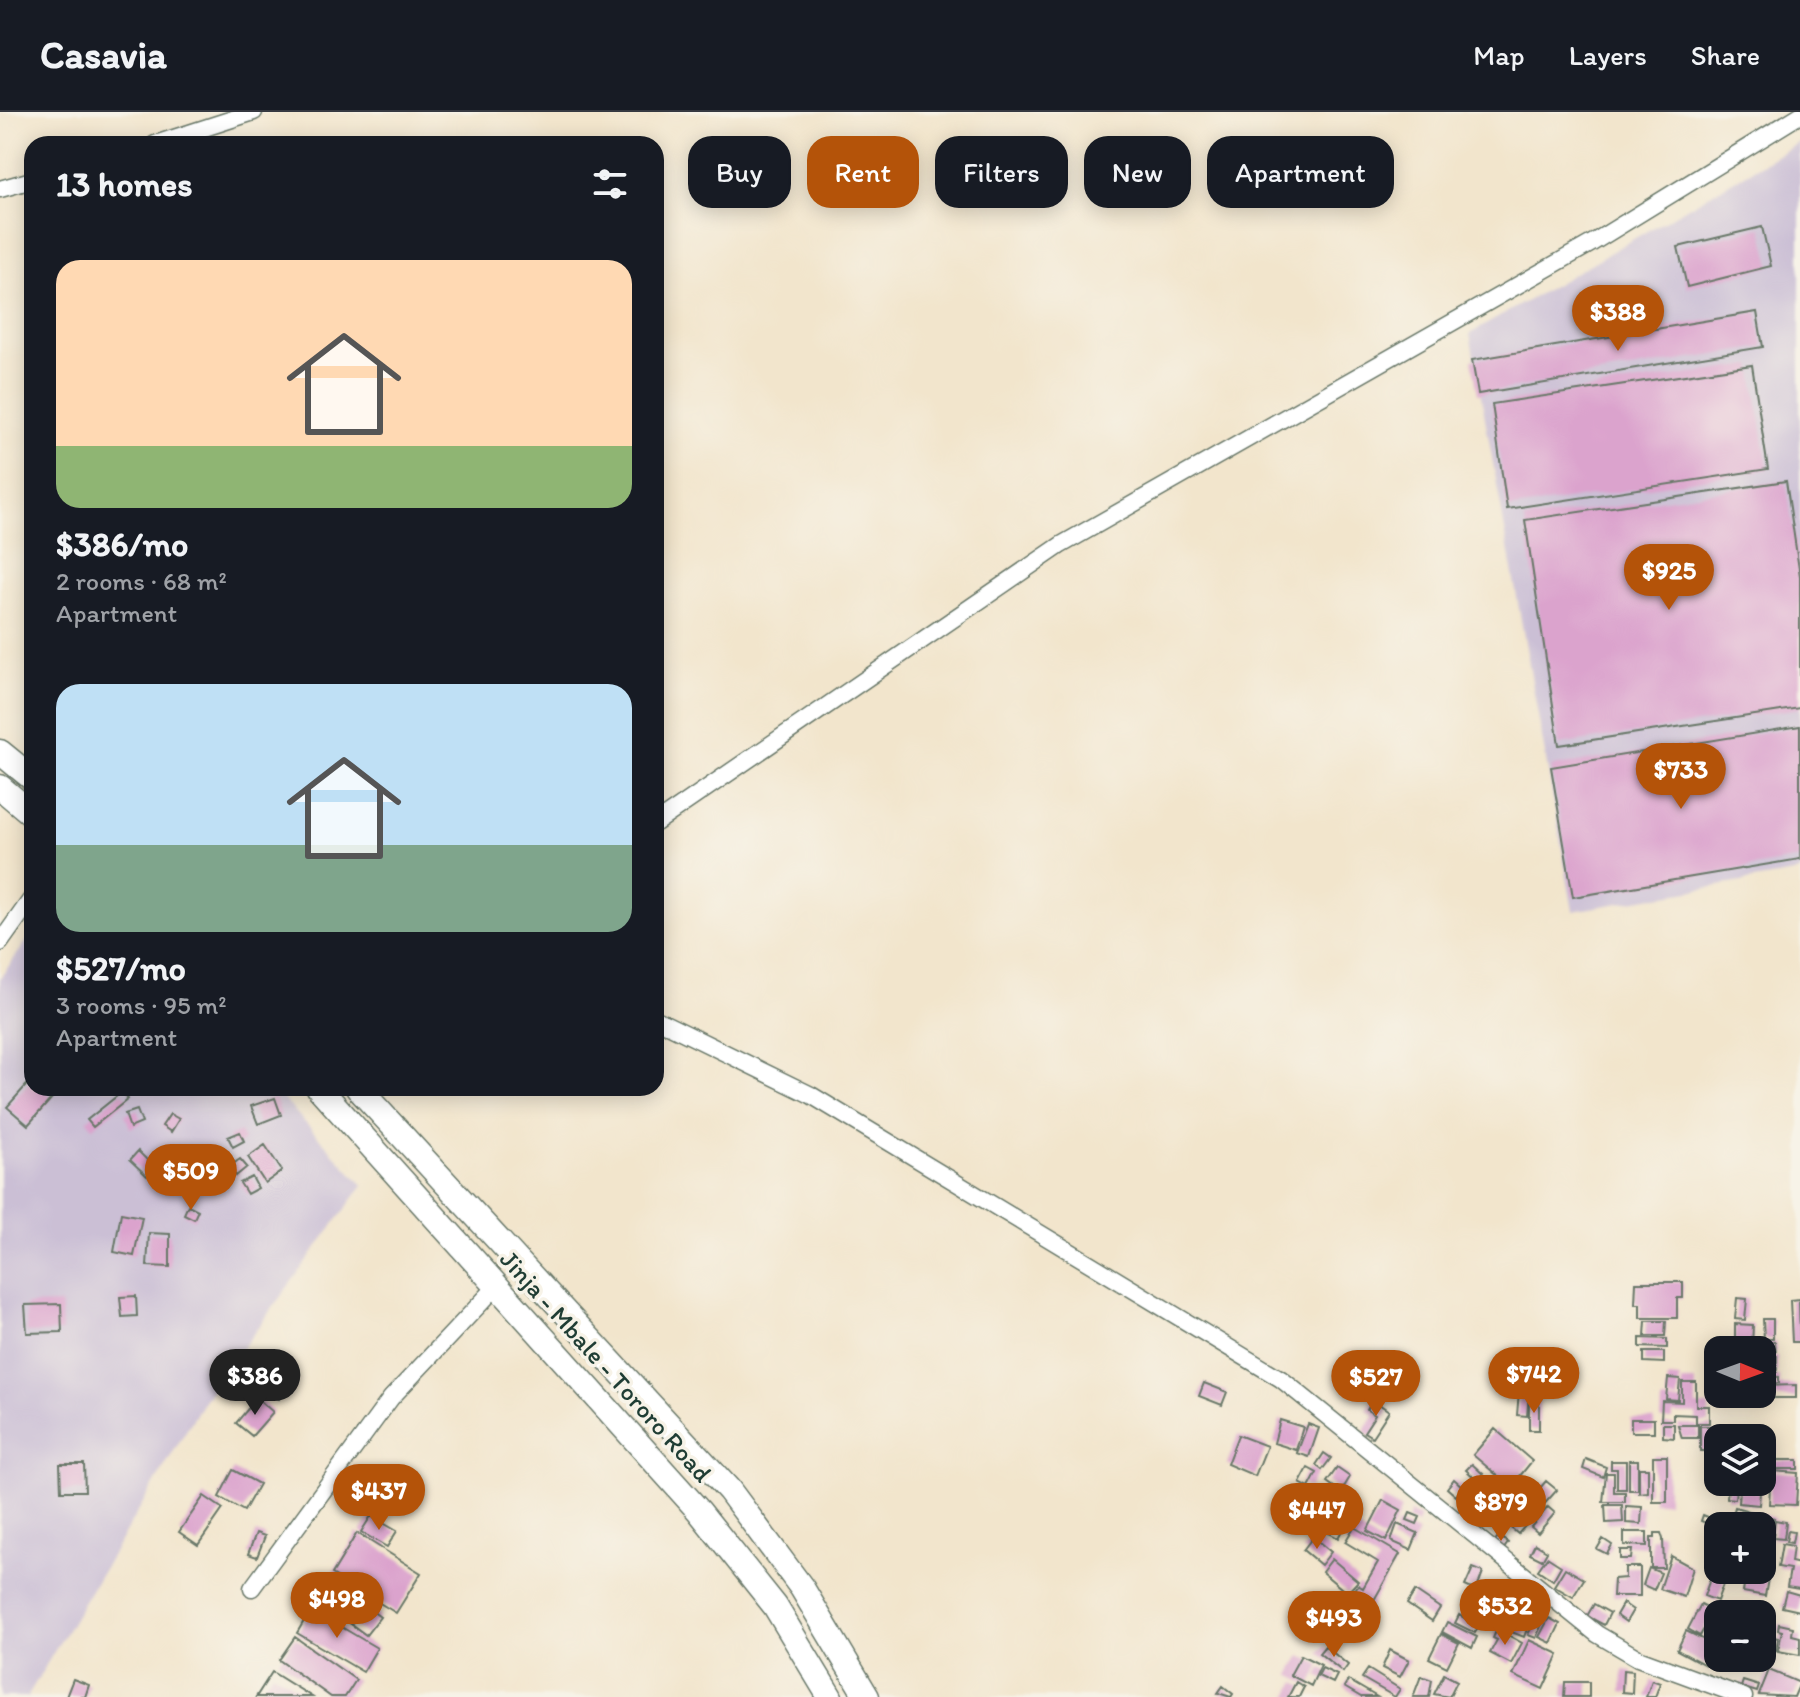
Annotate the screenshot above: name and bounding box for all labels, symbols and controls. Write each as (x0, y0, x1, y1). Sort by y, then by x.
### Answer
text: Casavia (40, 32, 167, 78)
text: Map (1473, 38, 1525, 72)
text: Layers (1569, 38, 1647, 72)
text: Share (1691, 38, 1760, 72)
chip: Buy (688, 136, 791, 208)
chip: Rent (807, 136, 919, 208)
chip: Filters (935, 136, 1068, 208)
chip: New (1084, 136, 1191, 208)
chip: Apartment (1207, 136, 1394, 208)
icon: filters (588, 162, 632, 206)
text: 13 homes (56, 164, 192, 205)
pin: $388 (1571, 285, 1665, 353)
text: $388 (1590, 295, 1646, 327)
icon: home (272, 312, 416, 456)
text: $386/mo (56, 524, 189, 565)
pin: $925 (1622, 544, 1716, 612)
text: $925 (1642, 554, 1696, 586)
text: 2 rooms · 68 m² (56, 565, 227, 597)
text: Apartment (56, 597, 177, 629)
icon: home (272, 736, 416, 880)
pin: $733 (1634, 743, 1728, 811)
text: $733 (1654, 753, 1708, 785)
text: $527/mo (56, 948, 186, 989)
text: 3 rooms · 95 m² (56, 989, 227, 1021)
text: Apartment (56, 1021, 177, 1053)
pin: $509 (144, 1144, 238, 1212)
text: $509 (163, 1154, 219, 1186)
street label: Jinja - Mbale - Tororo Road (493, 1243, 719, 1489)
north arrow (1704, 1336, 1776, 1408)
map controls (1704, 1336, 1776, 1672)
pin: $742 (1487, 1347, 1581, 1415)
pin: $386 (208, 1349, 302, 1417)
pin: $527 (1329, 1350, 1423, 1418)
text: $742 (1506, 1357, 1562, 1389)
text: $386 (227, 1359, 283, 1391)
text: $527 (1349, 1360, 1403, 1392)
button: layers (1704, 1424, 1776, 1496)
pin: $437 (332, 1464, 426, 1532)
text: $437 (351, 1474, 407, 1506)
pin: $879 (1454, 1475, 1548, 1543)
pin: $447 (1270, 1483, 1364, 1551)
text: $879 (1474, 1485, 1528, 1517)
text: $447 (1288, 1493, 1346, 1525)
button: + (1704, 1512, 1776, 1584)
pin: $498 (290, 1572, 384, 1640)
pin: $532 (1458, 1579, 1552, 1647)
text: $498 (309, 1582, 365, 1614)
text: $532 (1478, 1589, 1532, 1621)
pin: $493 (1287, 1591, 1381, 1659)
button: − (1704, 1600, 1776, 1672)
text: $493 (1306, 1601, 1362, 1633)

